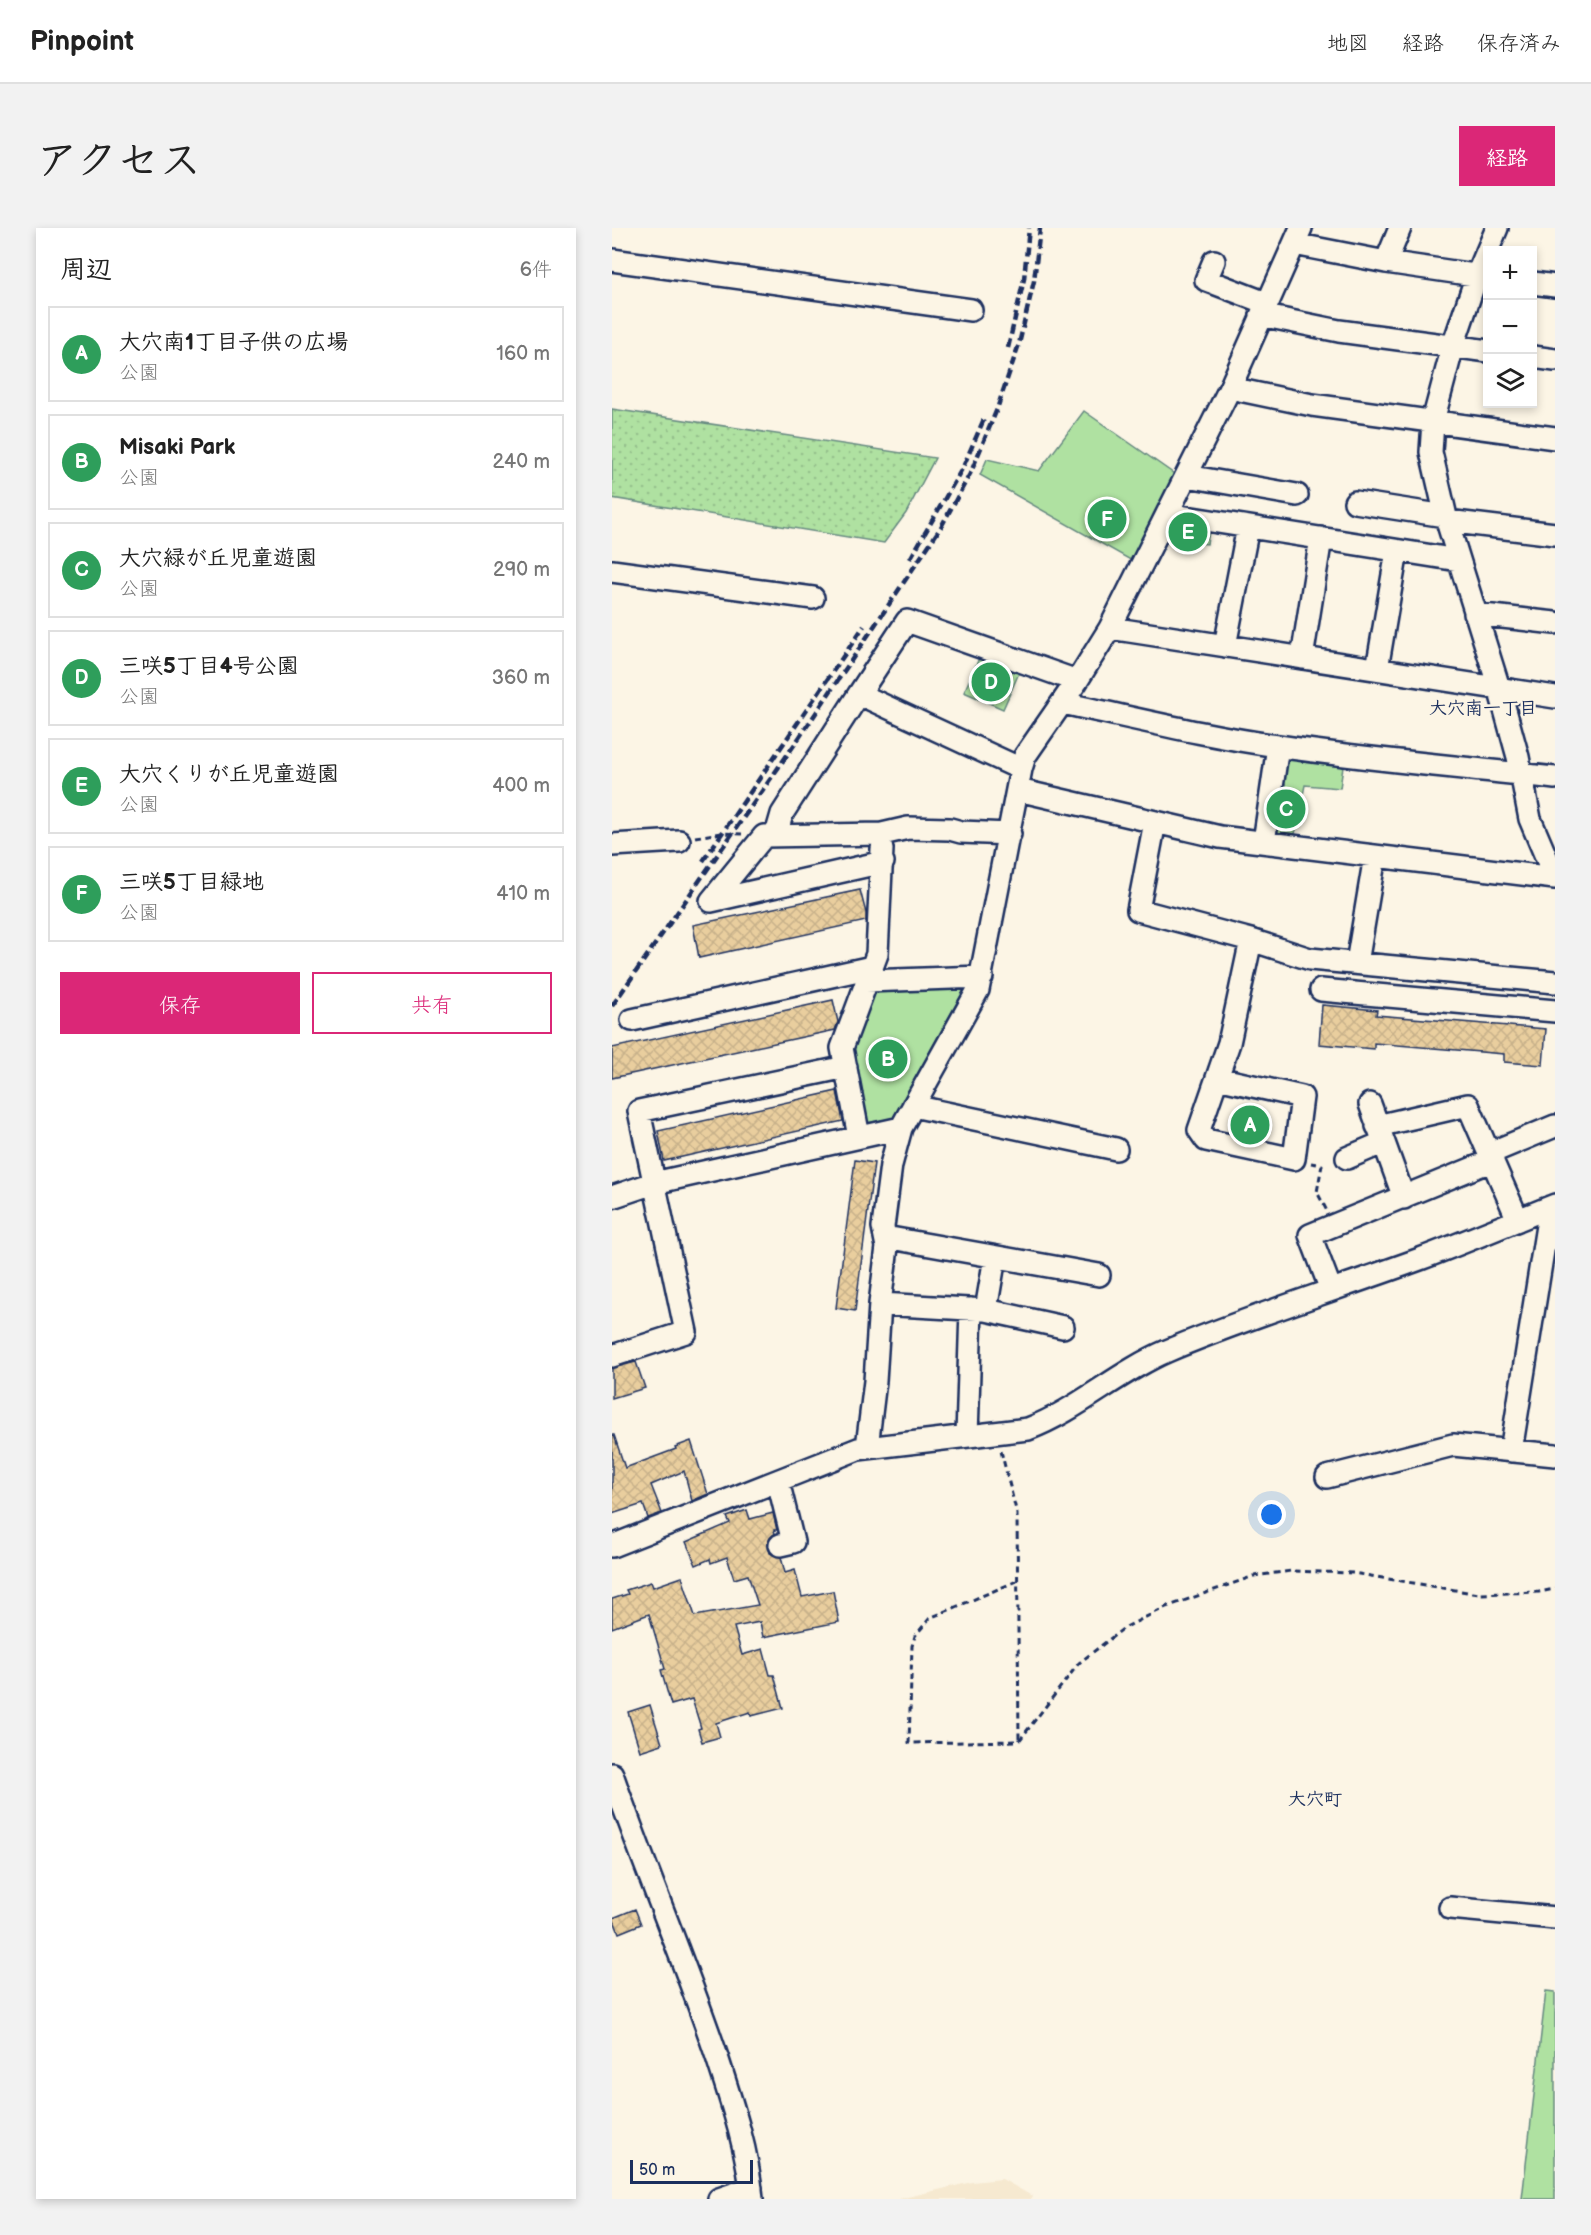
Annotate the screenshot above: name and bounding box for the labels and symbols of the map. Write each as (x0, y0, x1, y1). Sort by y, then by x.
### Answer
pin: F (1088, 496, 1126, 542)
pin: E (1168, 510, 1208, 554)
pin: D (972, 660, 1010, 704)
district label: 大穴南一丁目 (1429, 698, 1537, 719)
pin: C (1266, 786, 1306, 832)
pin: B (868, 1036, 908, 1082)
pin: A (1230, 1102, 1270, 1148)
your location (1257, 1500, 1286, 1529)
district label: 大穴町 (1288, 1789, 1342, 1810)
scale bar (630, 2157, 753, 2184)

